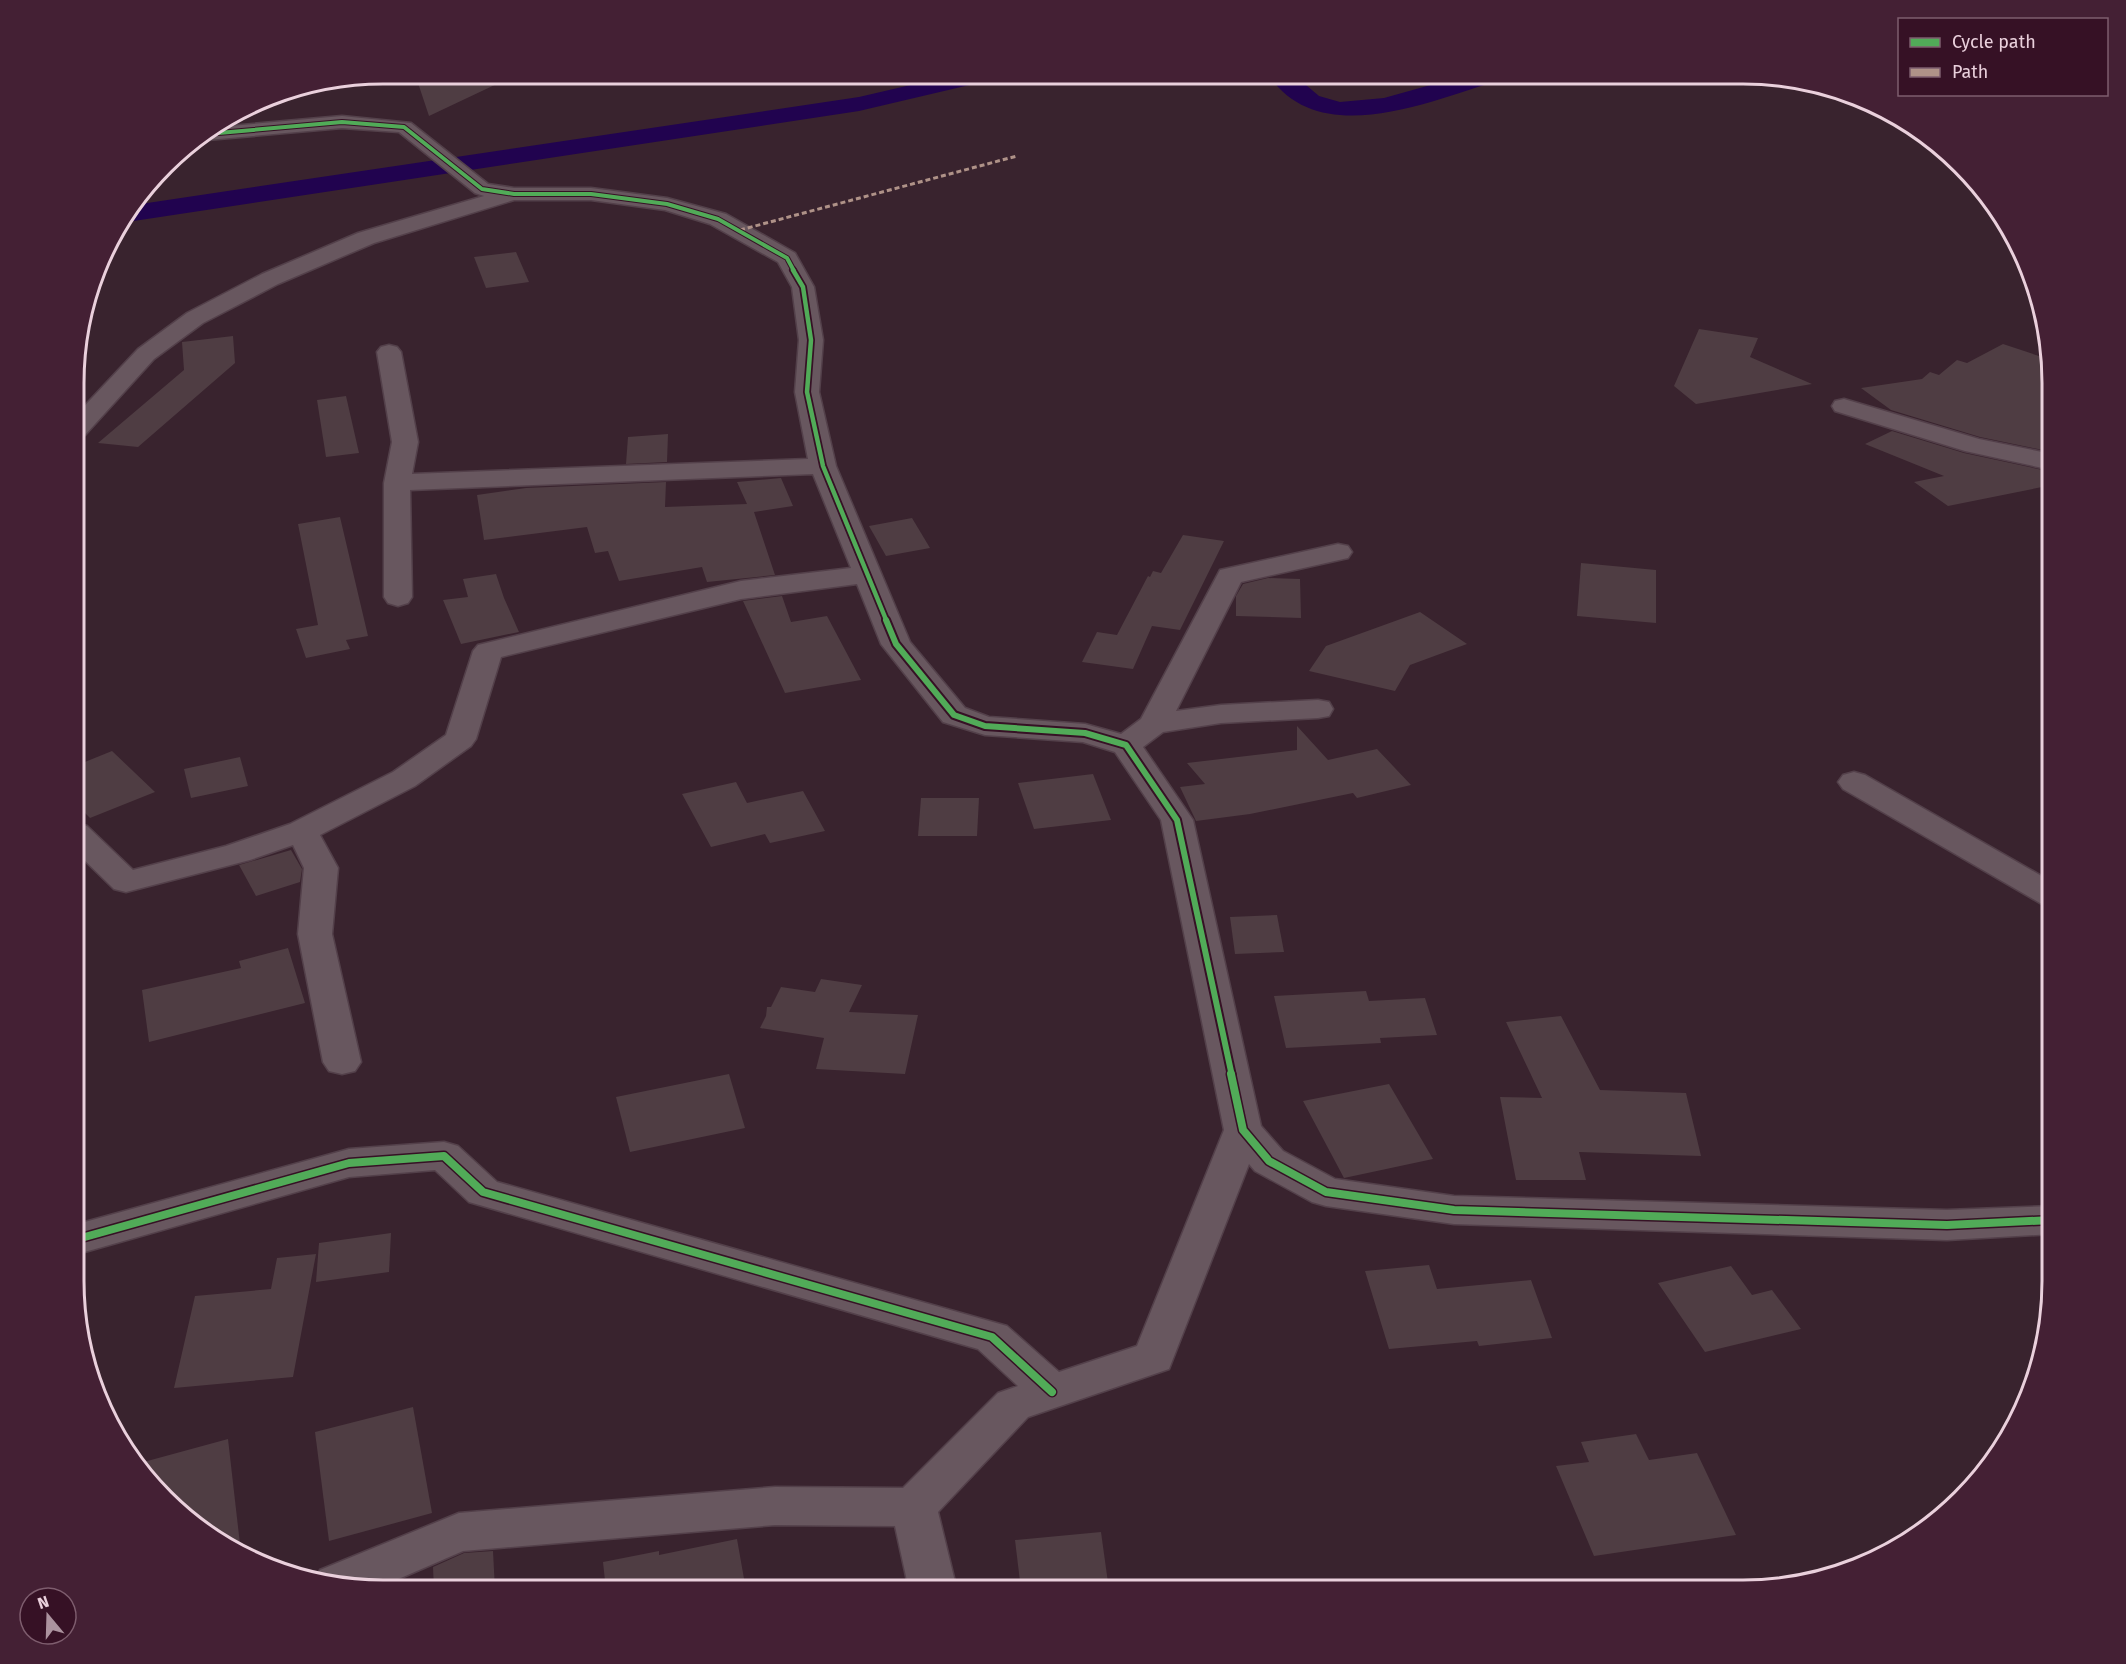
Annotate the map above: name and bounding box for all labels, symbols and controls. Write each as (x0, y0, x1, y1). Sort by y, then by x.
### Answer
legend (1898, 18, 2108, 96)
text: Cycle path (1952, 31, 2036, 53)
text: Path (1952, 61, 1988, 83)
north arrow (18, 1586, 78, 1646)
text: N (35, 1592, 51, 1613)

